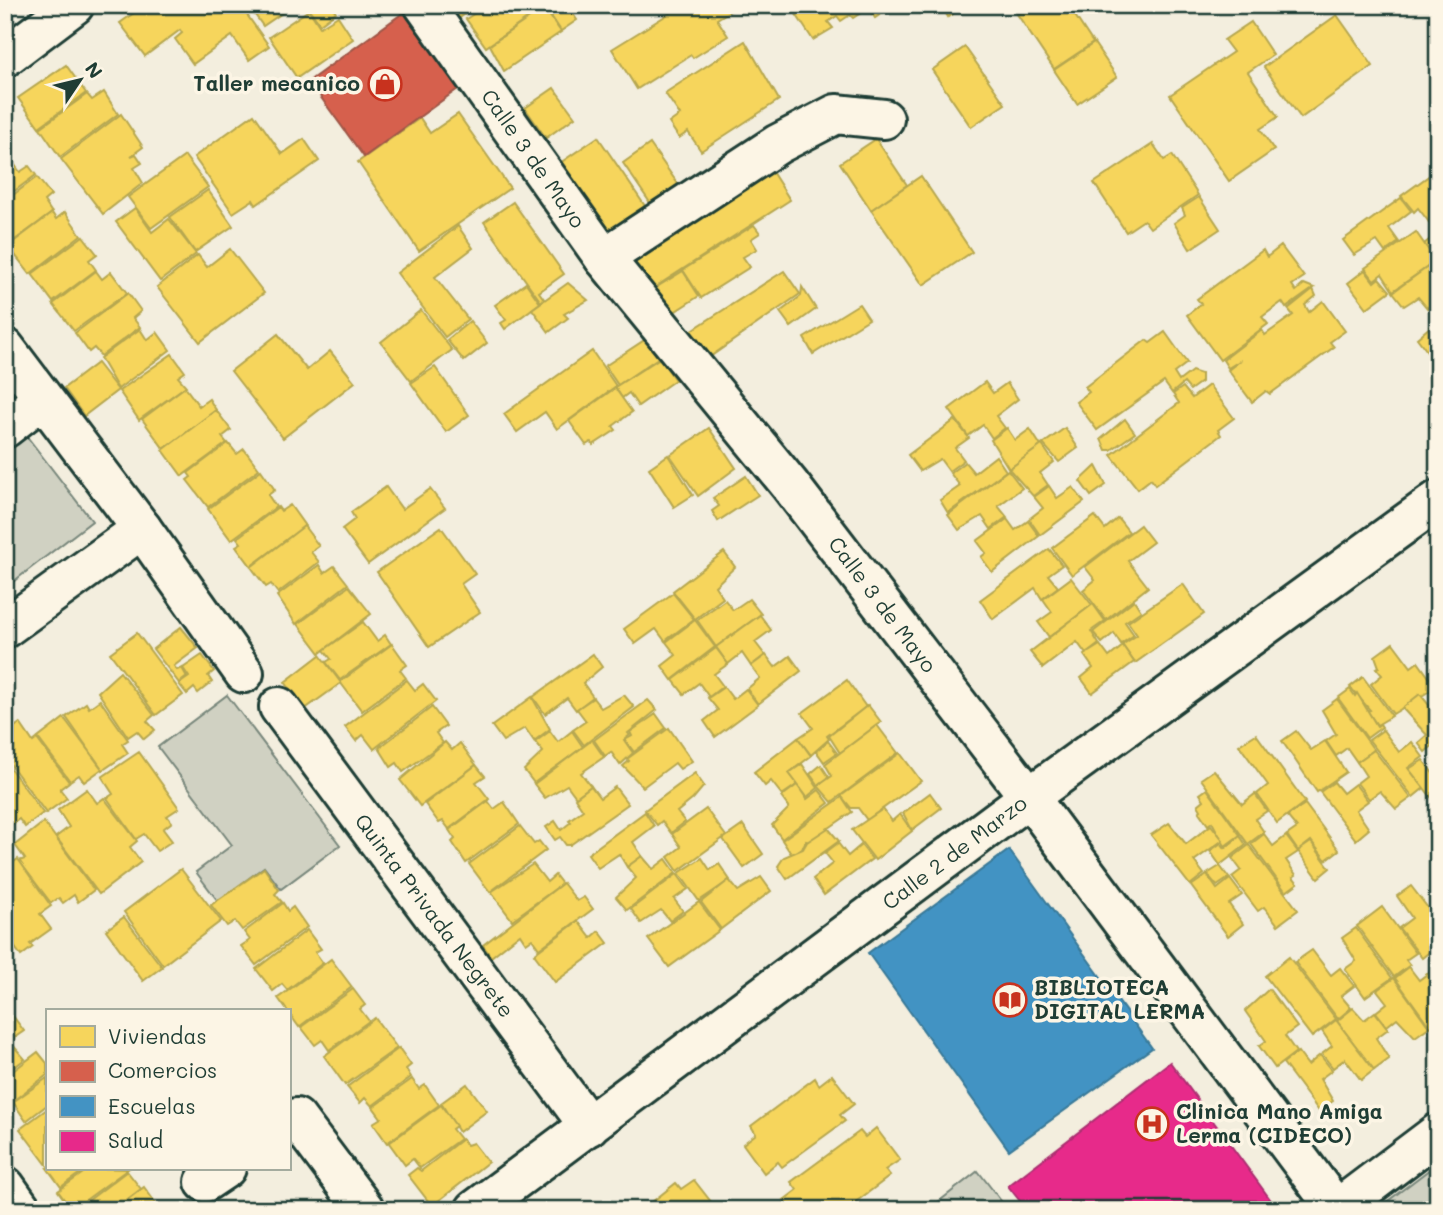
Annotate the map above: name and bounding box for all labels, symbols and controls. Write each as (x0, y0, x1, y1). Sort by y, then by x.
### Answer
north arrow (46, 46, 116, 116)
text: N (80, 57, 109, 83)
shop icon: Taller mecanico (366, 65, 404, 103)
place label: Taller mecanico (193, 69, 360, 96)
street label: Calle 3 de Mayo (476, 83, 592, 233)
street label: Calle 3 de Mayo (823, 531, 943, 678)
street label: Calle 2 de Marzo (876, 789, 1032, 915)
street label: Quinta Privada Negrete (350, 808, 521, 1022)
place label: BIBLIOTECA DIGITAL LERMA (1034, 973, 1205, 1024)
library icon: BIBLIOTECA DIGITAL LERMA (991, 981, 1029, 1019)
legend (46, 1009, 290, 1170)
text: Viviendas (108, 1022, 207, 1049)
text: Comercios (108, 1056, 217, 1083)
text: Escuelas (108, 1092, 196, 1119)
place label: Clinica Mano Amiga Lerma (CIDECO) (1176, 1097, 1383, 1148)
hospital icon: Clinica Mano Amiga Lerma (CIDECO) (1133, 1105, 1171, 1143)
text: Salud (108, 1126, 163, 1153)

